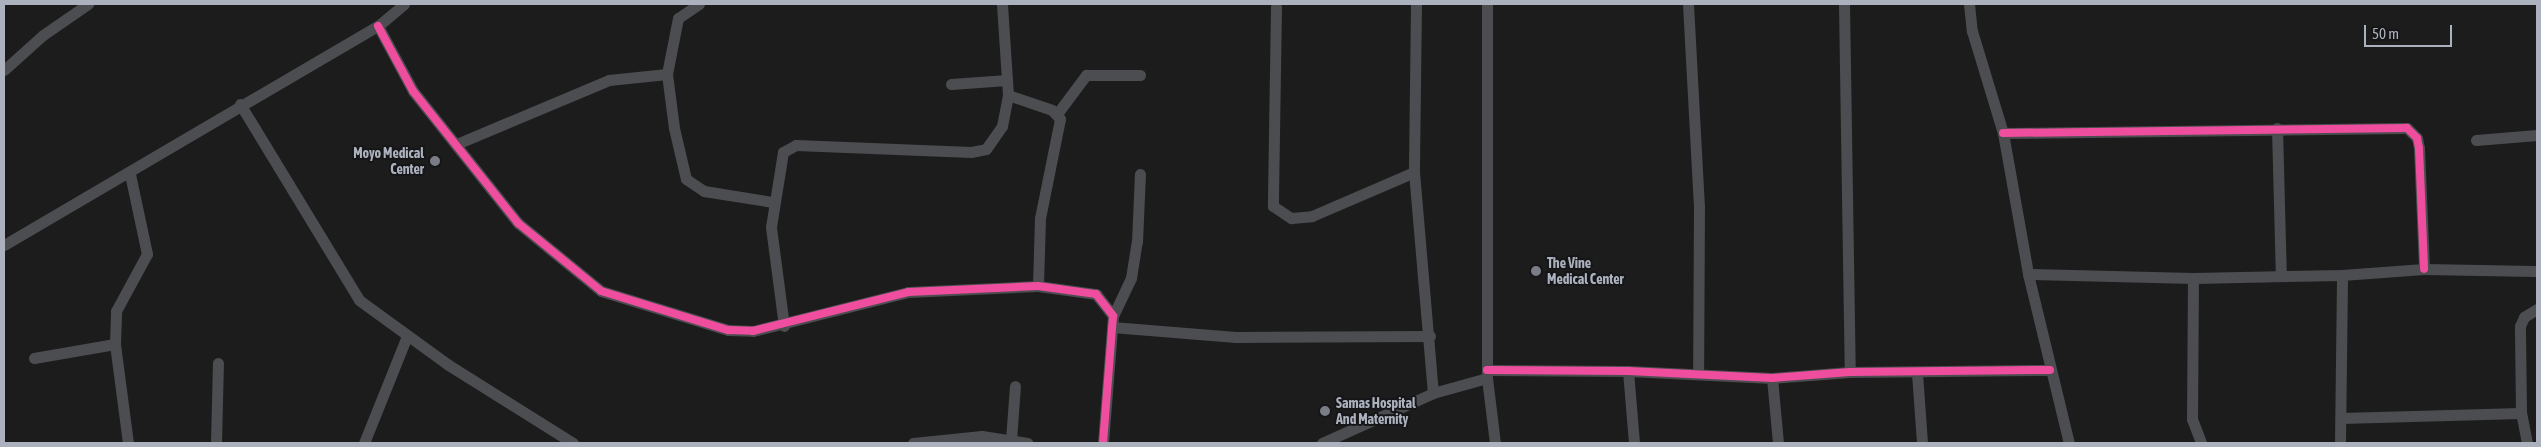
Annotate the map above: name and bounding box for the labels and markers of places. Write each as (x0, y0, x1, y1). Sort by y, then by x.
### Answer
place label: Moyo Medical Center (353, 145, 424, 178)
marker: Moyo Medical Center (428, 154, 442, 168)
place label: The Vine Medical Center (1547, 255, 1624, 288)
marker: The Vine Medical Center (1529, 264, 1543, 278)
place label: Samas Hospital And Maternity (1336, 395, 1416, 428)
marker: Samas Hospital And Maternity (1318, 404, 1332, 418)

